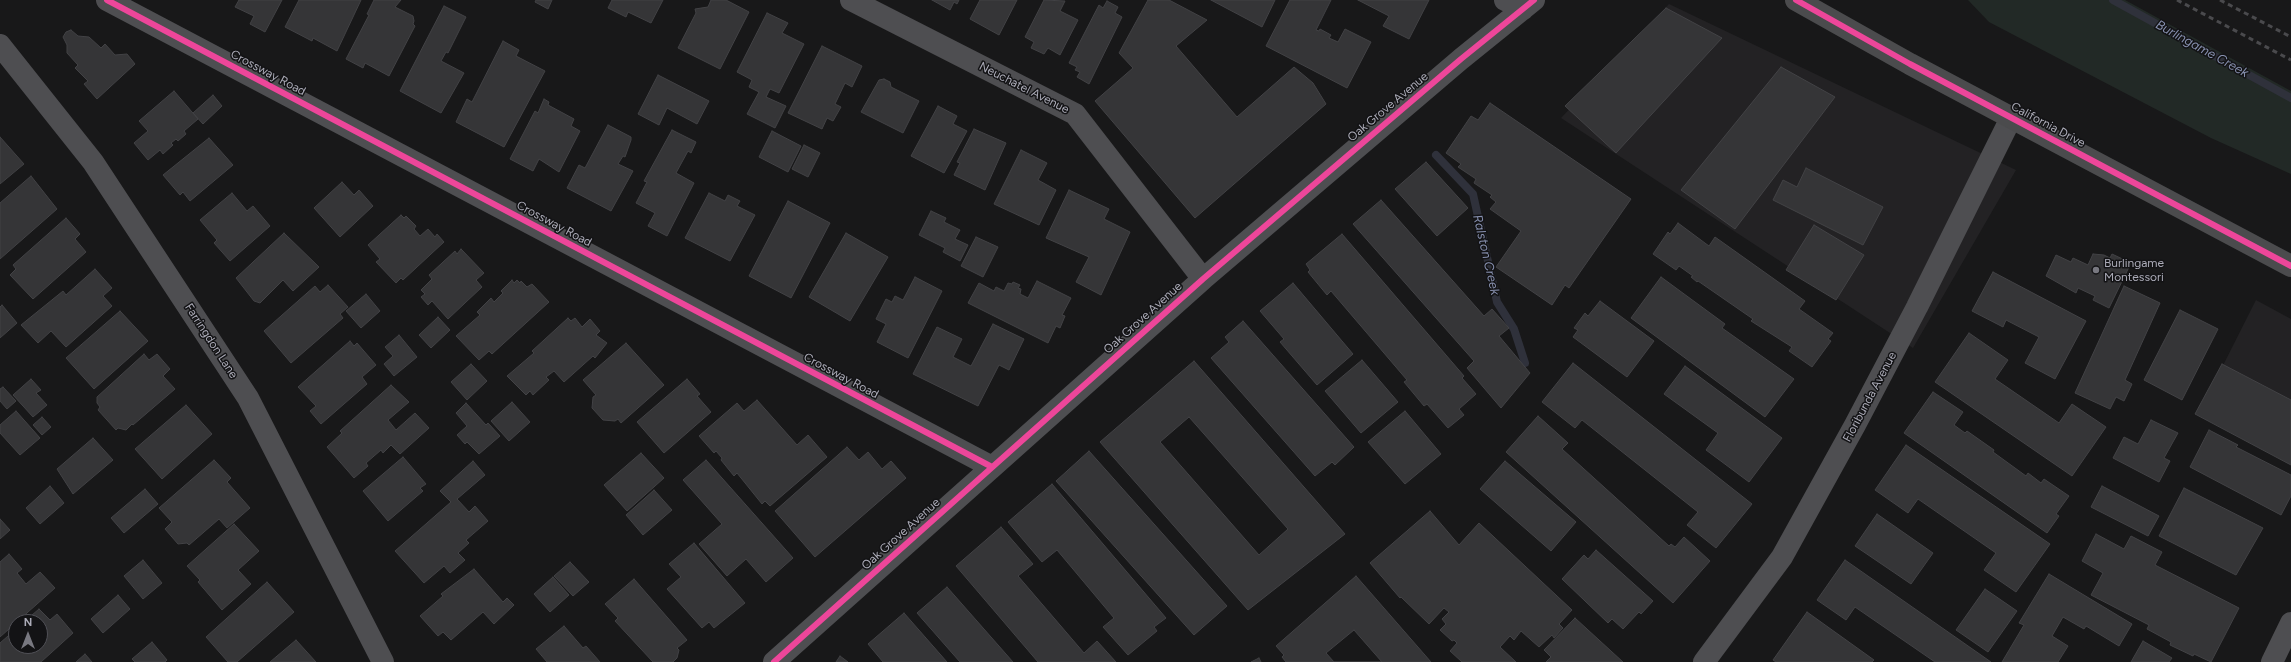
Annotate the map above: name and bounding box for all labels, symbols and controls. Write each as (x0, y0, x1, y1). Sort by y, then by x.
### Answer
water label: Burlingame Creek (2153, 17, 2251, 81)
street label: Crossway Road (228, 47, 308, 99)
street label: Neuchatel Avenue (977, 59, 1071, 117)
street label: Oak Grove Avenue (1345, 69, 1431, 145)
street label: California Drive (2008, 99, 2088, 151)
street label: Crossway Road (514, 198, 594, 250)
water label: Ralston Creek (1469, 213, 1503, 297)
place label: Burlingame Montessori (2104, 256, 2164, 284)
marker: Burlingame Montessori (2091, 265, 2101, 275)
street label: Oak Grove Avenue (1101, 279, 1185, 357)
street label: Farringdon Lane (181, 301, 241, 381)
street label: Floribunda Avenue (1840, 349, 1900, 445)
street label: Crossway Road (801, 350, 881, 402)
street label: Oak Grove Avenue (859, 495, 943, 573)
north arrow (8, 614, 48, 654)
text: N (24, 616, 32, 629)

